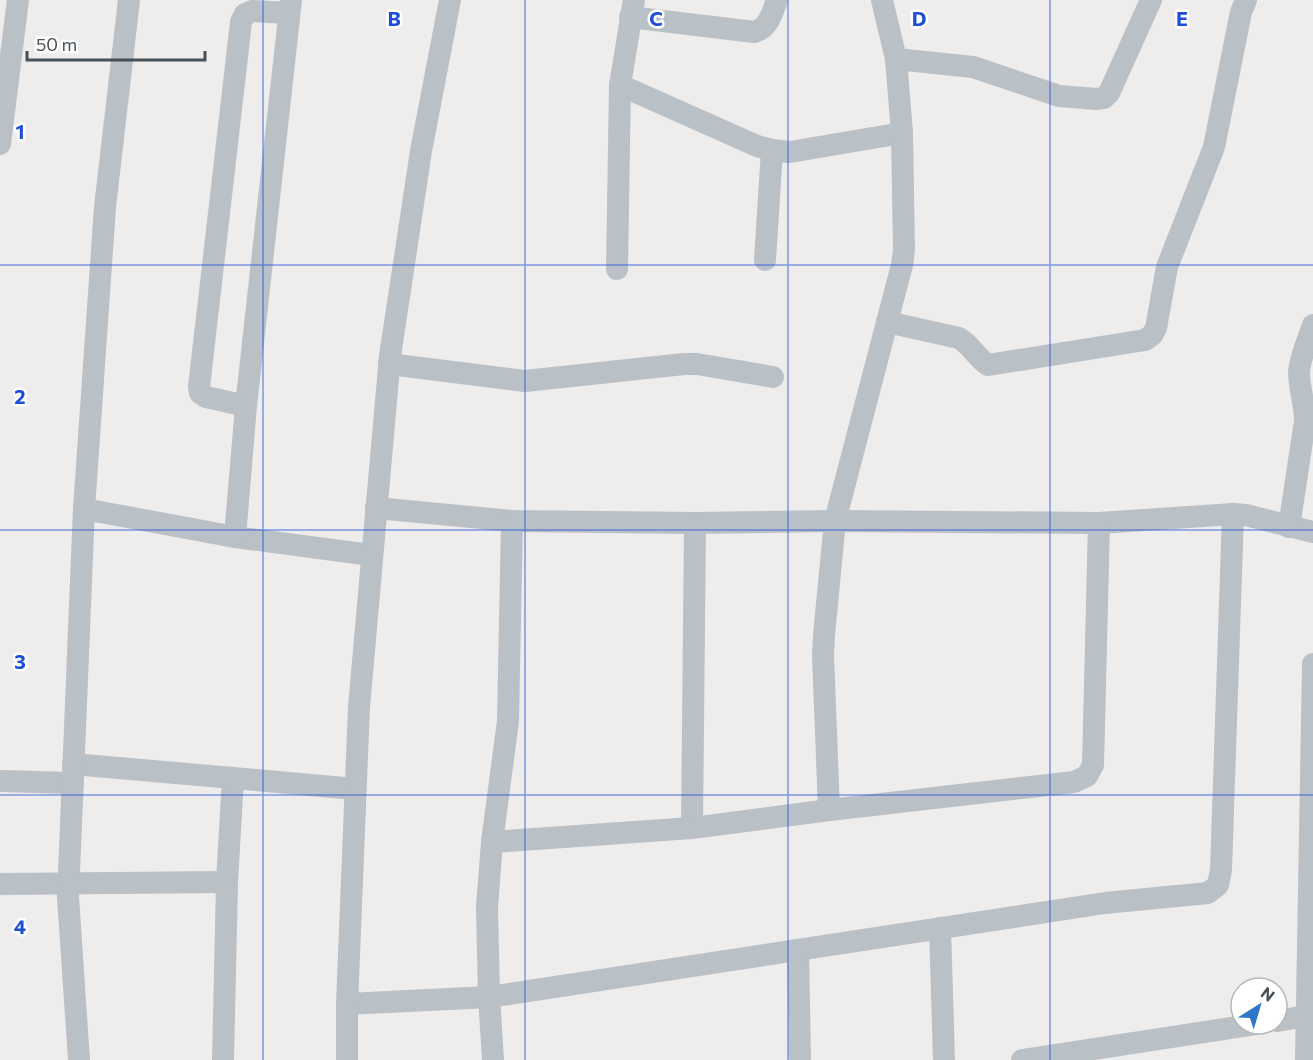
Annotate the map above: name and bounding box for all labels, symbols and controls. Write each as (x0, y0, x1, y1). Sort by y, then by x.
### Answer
text: B (387, 6, 401, 30)
text: C (649, 6, 663, 30)
text: D (912, 6, 926, 30)
text: E (1176, 6, 1188, 30)
scale bar (27, 24, 206, 62)
text: 50 m (36, 33, 77, 55)
text: 1 (15, 119, 25, 143)
text: 2 (14, 384, 26, 408)
text: 3 (14, 649, 26, 673)
text: 4 (14, 914, 26, 938)
north arrow (1229, 976, 1289, 1036)
text: N (1258, 982, 1279, 1005)

